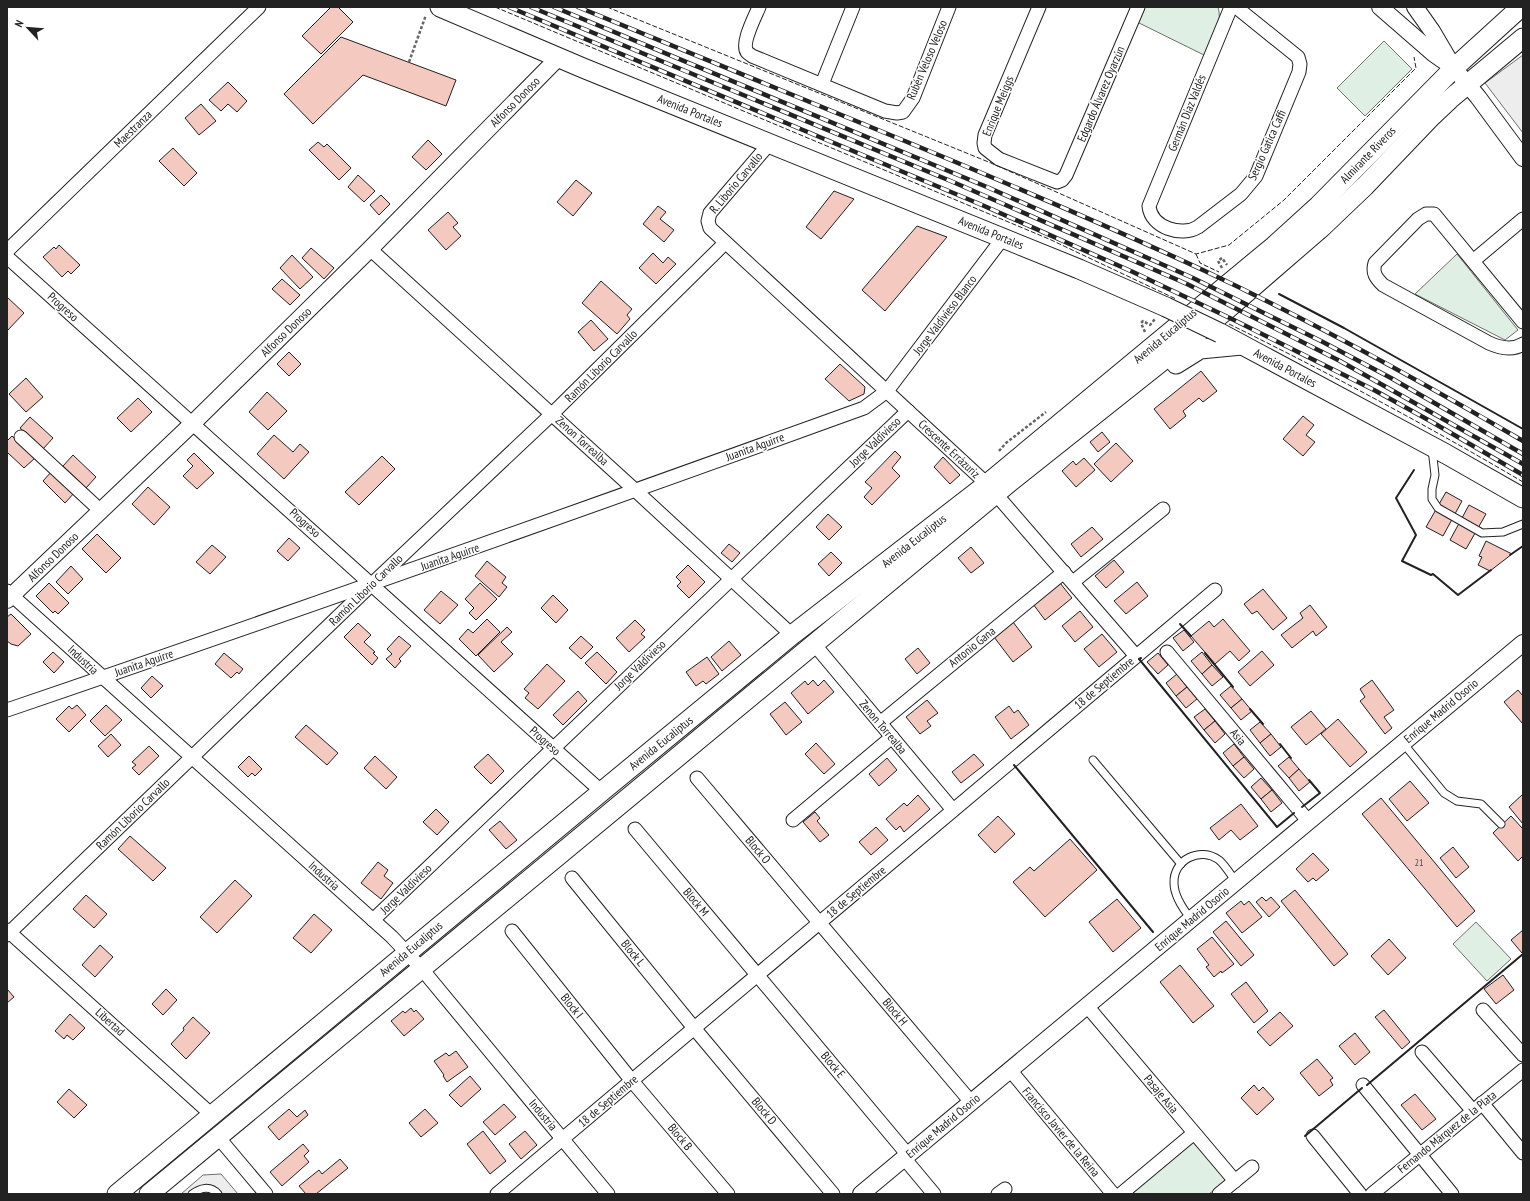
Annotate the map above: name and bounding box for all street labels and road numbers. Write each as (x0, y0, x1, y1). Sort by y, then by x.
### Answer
street label: Rubén Veloso Veloso (903, 18, 950, 102)
street label: Edgardo Álvarez Oyarzún (1074, 44, 1128, 144)
street label: Germán Díaz Valdés (1164, 72, 1209, 153)
street label: Alfonso Donoso (486, 73, 543, 130)
street label: Enrique Meiggs (979, 73, 1016, 138)
street label: Avenida Portales (655, 91, 725, 130)
street label: Maestranza (110, 107, 155, 150)
street label: Sergio Gatica Caffi (1244, 107, 1289, 182)
street label: Almirante Riveros (1337, 123, 1399, 186)
street label: R. Liborio Carvallo (706, 149, 765, 216)
street label: Avenida Portales (956, 213, 1026, 252)
street label: Jorge Valdivieso Blanco (909, 272, 979, 358)
street label: Progreso (45, 289, 82, 324)
street label: Alfonso Donoso (257, 304, 314, 360)
street label: Avenida Eucaliptus (1130, 305, 1199, 366)
street label: Ramón Liborio Carvallo (561, 326, 640, 405)
street label: Avenida Portales (1251, 345, 1319, 390)
street label: Zenon Torrealba (553, 413, 612, 468)
street label: Jorge Valdivieso (845, 413, 903, 471)
street label: Crescente Errázuriz (915, 416, 983, 481)
street label: Juanita Aguirre (723, 429, 786, 464)
street label: Progreso (287, 505, 324, 540)
street label: Avenida Eucaliptus (878, 511, 949, 571)
street label: Alfonso Donoso (24, 529, 81, 585)
street label: Juanita Aguirre (418, 539, 481, 574)
street label: Ramón Liborio Carvallo (326, 551, 406, 629)
street label: Antonio Gana (945, 623, 998, 670)
street label: Jorge Valdivieso (610, 636, 668, 694)
street label: Industria (65, 642, 102, 678)
street label: Juanita Aguirre (112, 645, 175, 680)
street label: 18 de Septiembre (1071, 653, 1137, 712)
street label: Enrique Madrid Osorio (1400, 675, 1481, 746)
street label: Zenon Torrealba (856, 697, 911, 757)
street label: Avenida Eucaliptus (626, 712, 696, 773)
street label: Progreso (527, 723, 564, 758)
street label: Asia (1227, 725, 1250, 748)
street label: Ramón Liborio Carvallo (93, 775, 173, 853)
street label: Block O (743, 833, 774, 867)
street label: Industria (306, 858, 343, 894)
street label: Jorge Valdivieso (376, 860, 434, 918)
street label: 18 de Septiembre (823, 862, 889, 921)
street label: Enrique Madrid Osorio (1151, 883, 1232, 954)
street label: Block M (680, 884, 713, 919)
street label: Avenida Eucaliptus (376, 918, 445, 979)
street label: Block L (618, 936, 649, 969)
street label: Block I (558, 990, 587, 1021)
street label: Block H (880, 995, 911, 1028)
street label: Libertad (92, 1004, 128, 1039)
street label: Block E (818, 1048, 849, 1081)
street label: 18 de Septiembre (575, 1071, 641, 1130)
street label: Pasaje Asia (1141, 1071, 1182, 1116)
street label: Francisco Javier de la Reina (1019, 1084, 1103, 1180)
street label: Fernando Márquez de la Plata (1394, 1087, 1499, 1176)
street label: Enrique Madrid Osorio (902, 1090, 983, 1161)
street label: Block D (749, 1094, 780, 1127)
street label: Industria (526, 1096, 561, 1134)
street label: Block B (665, 1120, 696, 1153)

